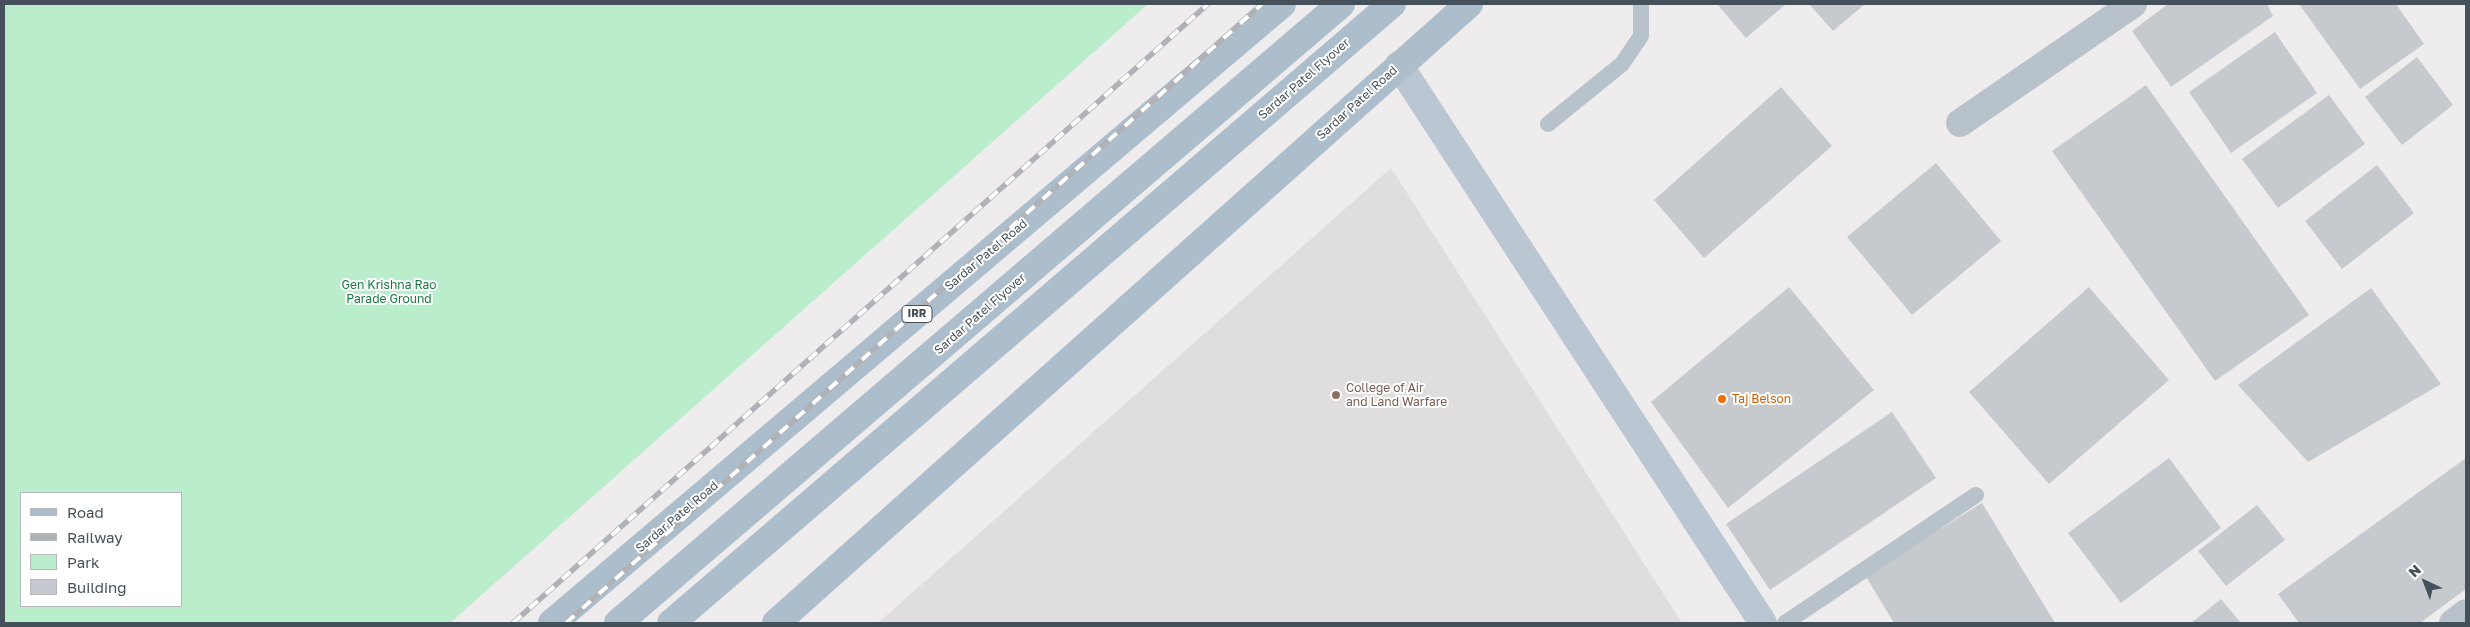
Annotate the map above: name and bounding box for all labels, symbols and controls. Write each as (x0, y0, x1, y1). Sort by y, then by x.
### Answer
street label: Sardar Patel Flyover (1255, 35, 1353, 123)
street label: Sardar Patel Road (1314, 63, 1400, 143)
street label: Sardar Patel Road (942, 216, 1030, 294)
street label: Sardar Patel Flyover (931, 270, 1029, 358)
park label: Gen Krishna Rao Parade Ground (342, 278, 436, 306)
road number: IRR (902, 306, 932, 322)
place label: College of Air and Land Warfare (1346, 381, 1447, 409)
marker: College of Air and Land Warfare (1330, 389, 1342, 401)
place label: Taj Belson (1732, 392, 1791, 406)
marker: Taj Belson (1716, 393, 1728, 405)
street label: Sardar Patel Road (633, 478, 721, 556)
legend (20, 492, 182, 607)
text: Road (67, 503, 104, 521)
text: Railway (67, 528, 123, 546)
text: Park (67, 553, 99, 571)
north arrow (2400, 557, 2450, 607)
text: N (2405, 561, 2424, 581)
text: Building (67, 578, 127, 596)

